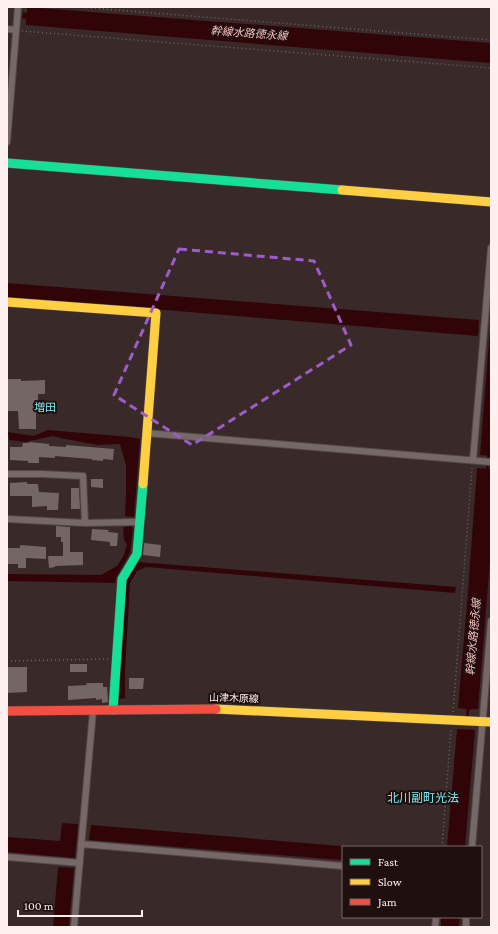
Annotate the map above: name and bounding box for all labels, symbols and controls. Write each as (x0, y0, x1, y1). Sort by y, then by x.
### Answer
water label: 幹線水路徳永線 (210, 24, 290, 42)
district label: 増田 (34, 401, 56, 413)
water label: 幹線水路徳永線 (464, 596, 483, 676)
street label: 山津木原線 (209, 692, 259, 704)
district label: 北川副町光法 (387, 791, 459, 805)
legend (342, 846, 482, 918)
text: Fast (378, 855, 399, 869)
text: Slow (378, 875, 402, 889)
scale bar (18, 892, 142, 918)
text: Jam (377, 895, 397, 909)
text: 100 m (24, 899, 54, 913)

